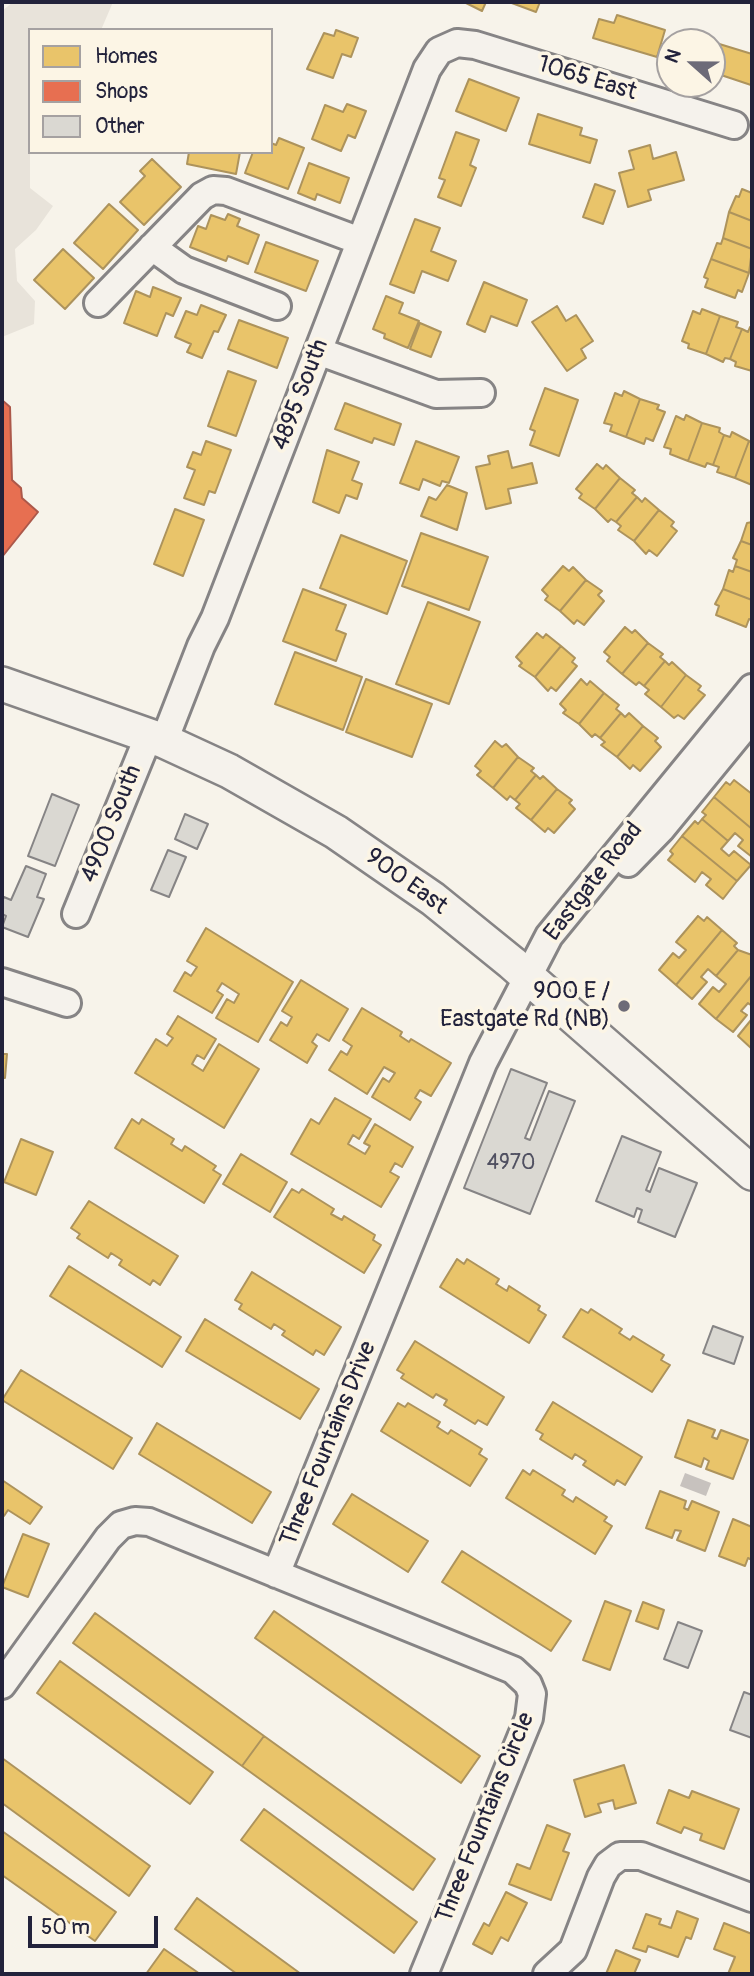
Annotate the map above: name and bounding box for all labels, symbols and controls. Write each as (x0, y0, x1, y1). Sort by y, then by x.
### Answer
legend (28, 28, 273, 154)
north arrow (656, 28, 726, 98)
text: Homes (95, 43, 157, 70)
text: N (660, 46, 687, 67)
street label: 1065 East (534, 50, 640, 108)
text: Shops (95, 78, 148, 105)
text: Other (95, 113, 145, 140)
street label: 4895 South (267, 335, 335, 455)
street label: 4900 South (75, 761, 149, 887)
street label: Eastgate Road (539, 817, 649, 947)
street label: 900 East (359, 843, 453, 921)
place label: 900 E / Eastgate Rd (NB) (440, 978, 610, 1034)
marker: 900 E / Eastgate Rd (NB) (616, 998, 632, 1014)
house number: 4970 (487, 1151, 535, 1177)
street label: Three Fountains Drive (275, 1337, 383, 1551)
street label: Three Fountains Circle (431, 1709, 541, 1927)
scale bar (32, 1902, 161, 1946)
text: 50 m (41, 1914, 90, 1941)

